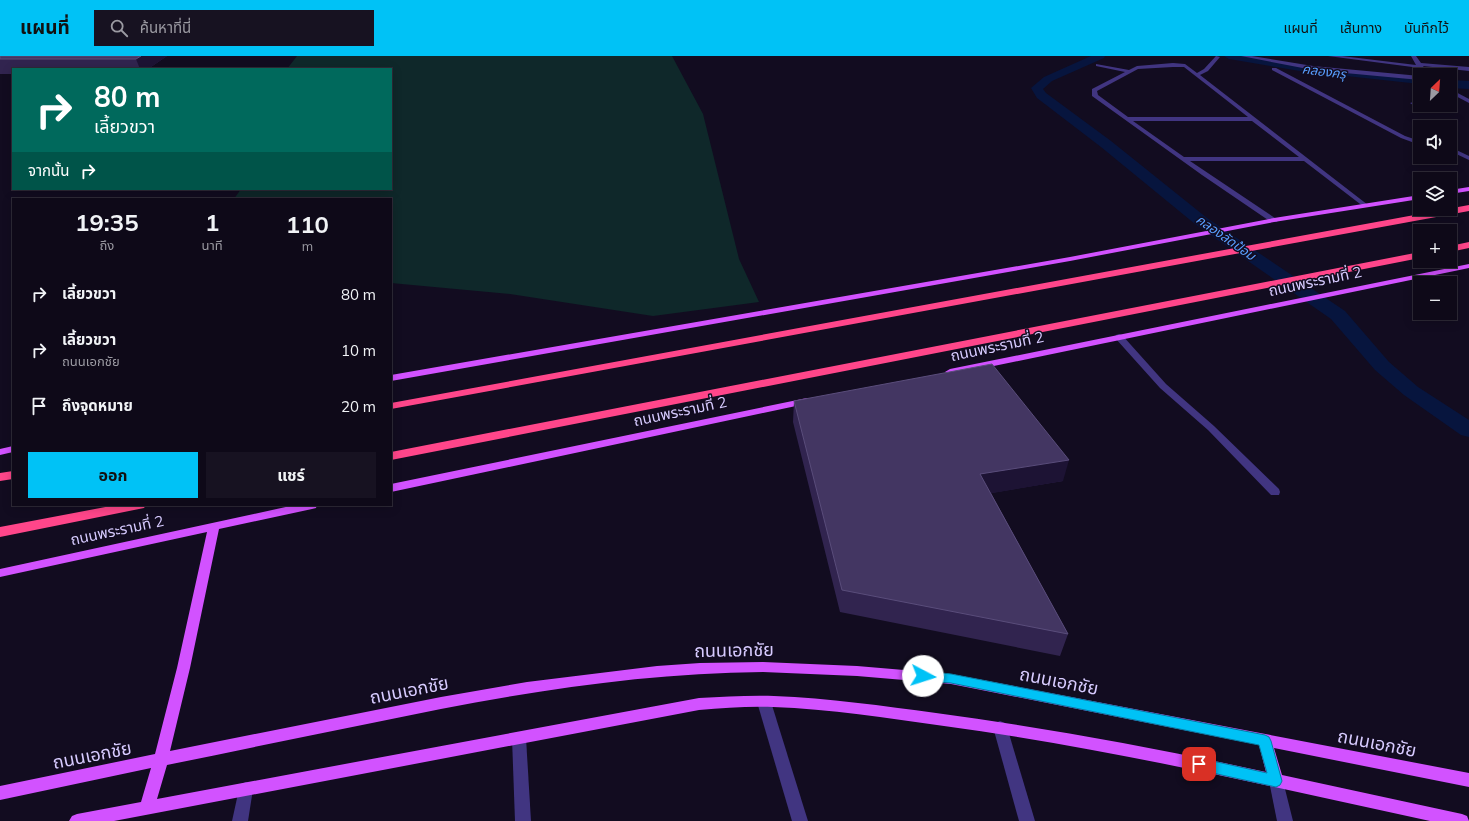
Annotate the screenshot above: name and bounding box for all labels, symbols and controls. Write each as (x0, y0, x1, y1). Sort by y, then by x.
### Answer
search box (94, 10, 374, 46)
text: แผนที่ (20, 15, 70, 39)
icon: search (108, 17, 130, 39)
text: ค้นหาที่นี่ (140, 18, 191, 37)
text: แผนที่ (1284, 19, 1318, 37)
text: เส้นทาง (1340, 19, 1382, 37)
text: บันทึกไว้ (1404, 19, 1449, 37)
water label: คลองครุ (1301, 60, 1349, 83)
north arrow (1413, 68, 1457, 112)
map controls (1413, 68, 1457, 320)
text: 80 m (94, 79, 160, 114)
icon: right (28, 84, 80, 136)
text: เลี้ยวขวา (94, 115, 155, 138)
button: sound (1413, 120, 1457, 164)
icon: right (77, 160, 99, 182)
text: จากนั้น (28, 161, 69, 180)
button: layers (1413, 172, 1457, 216)
text: 19:35 (75, 207, 139, 237)
text: 1 (205, 207, 219, 237)
text: 110 (286, 209, 329, 239)
water label: คลองลัดป้อม (1193, 211, 1260, 264)
button: + (1413, 224, 1457, 268)
text: ถึง (99, 237, 114, 253)
text: นาที (202, 237, 223, 253)
text: m (302, 238, 313, 254)
street label: ถนนพระรามที่ 2 (1266, 261, 1363, 300)
button: − (1413, 276, 1457, 320)
icon: right (28, 283, 50, 305)
text: เลี้ยวขวา (62, 284, 116, 303)
text: 80 m (341, 285, 376, 304)
street label: ถนนพระรามที่ 2 (948, 326, 1045, 365)
text: เลี้ยวขวา (62, 330, 116, 349)
icon: right (28, 339, 50, 361)
text: 10 m (341, 341, 376, 360)
text: ถนนเอกชัย (62, 353, 120, 369)
street label: ถนนพระรามที่ 2 (631, 391, 728, 430)
icon: arrive (28, 395, 50, 417)
text: ถึงจุดหมาย (62, 396, 133, 415)
text: 20 m (341, 397, 376, 416)
button: ออก (28, 452, 198, 498)
button: แชร์ (206, 452, 376, 498)
street label: ถนนพระรามที่ 2 (68, 510, 165, 549)
street label: ถนนเอกชัย (694, 638, 774, 662)
position arrow (902, 655, 944, 697)
street label: ถนนเอกชัย (1018, 662, 1100, 700)
street label: ถนนเอกชัย (368, 671, 450, 709)
street label: ถนนเอกชัย (1336, 724, 1418, 762)
street label: ถนนเอกชัย (51, 736, 133, 774)
pin (1182, 747, 1216, 781)
icon: arrive (1188, 753, 1210, 775)

